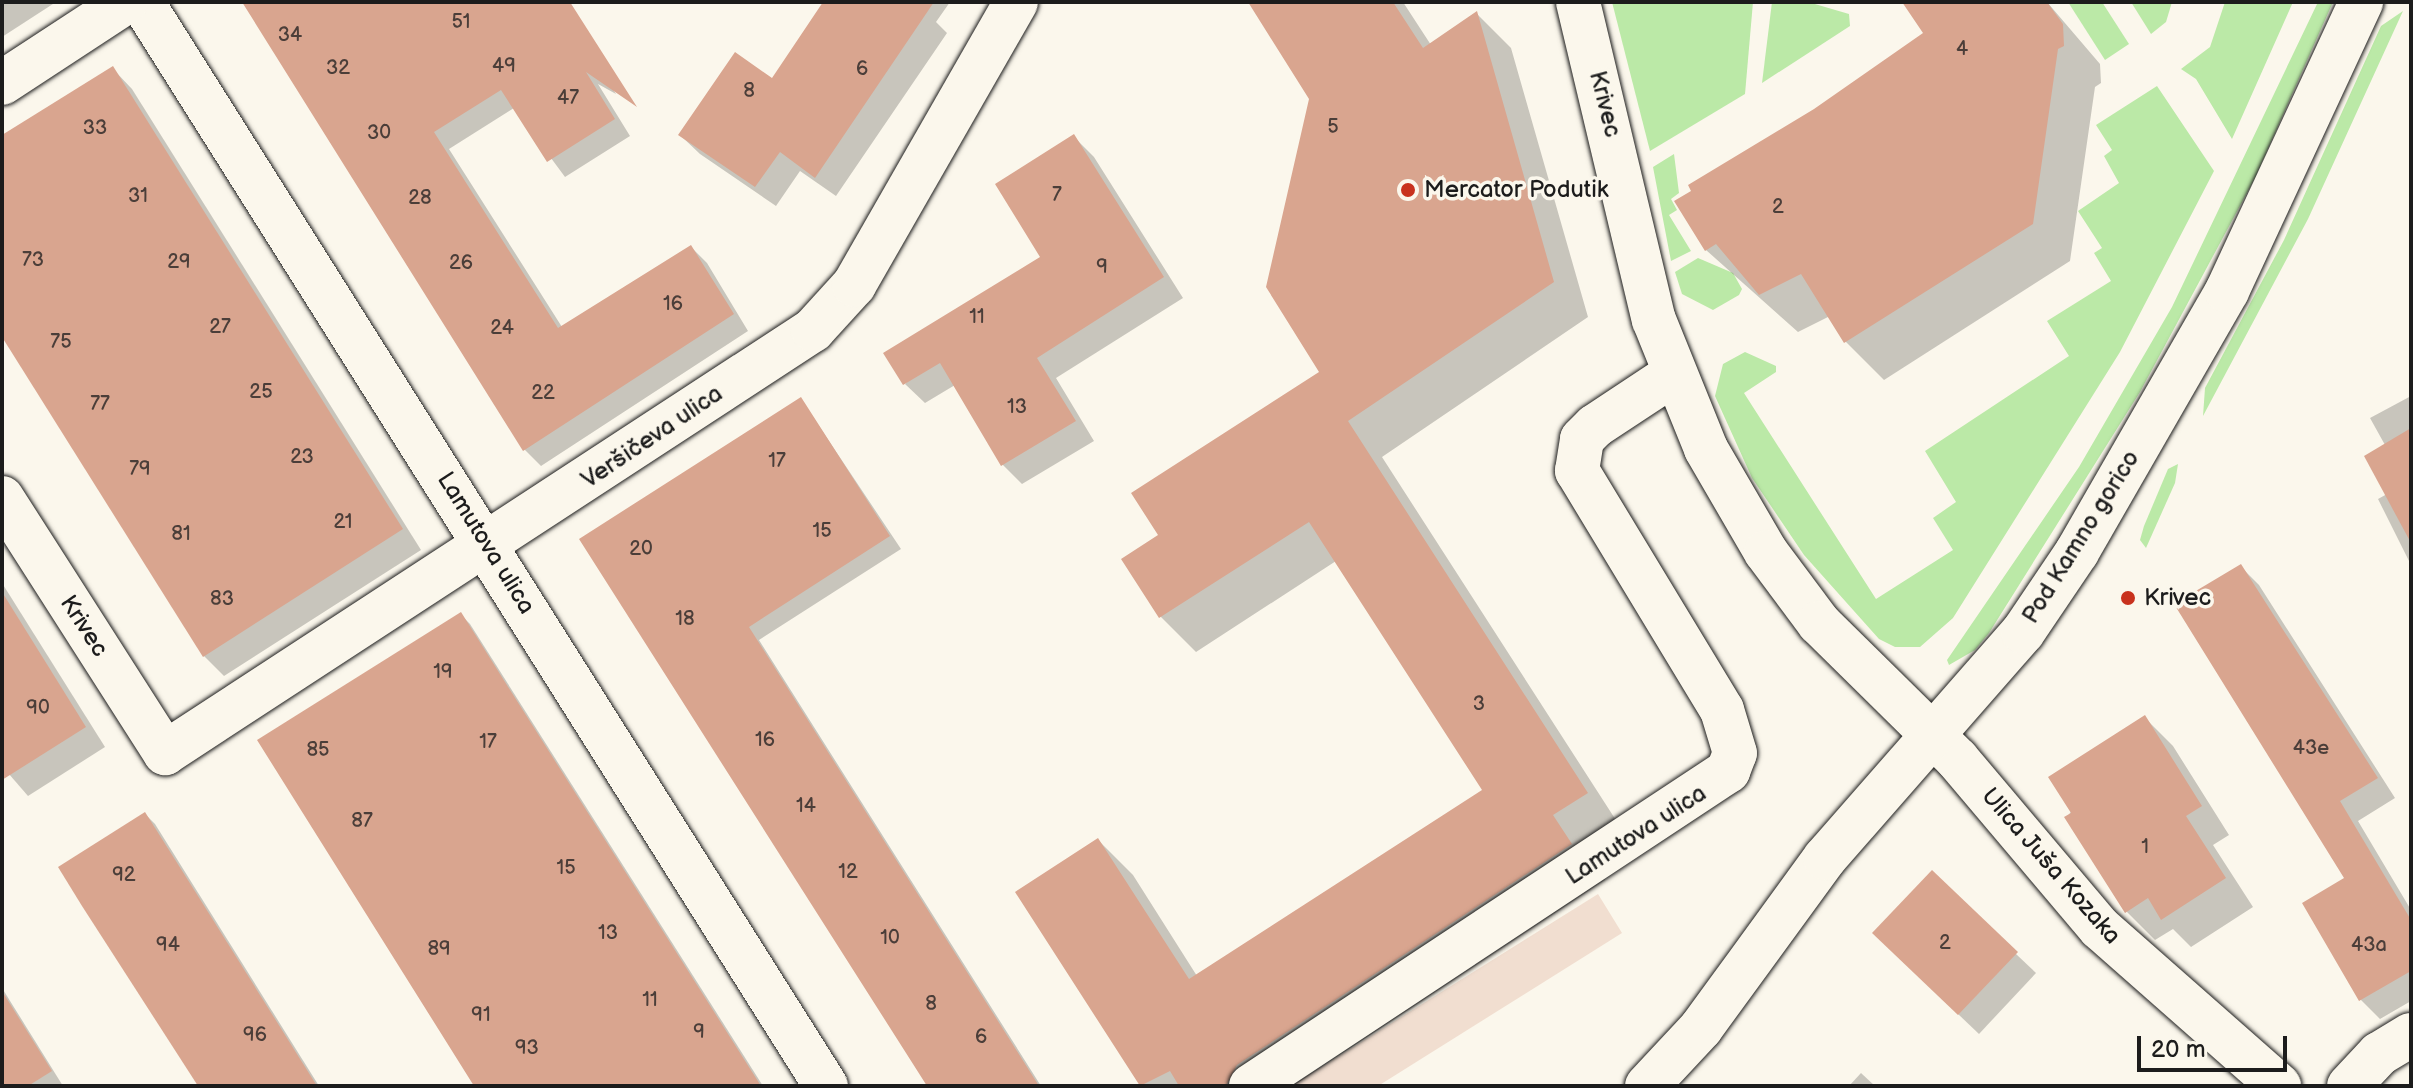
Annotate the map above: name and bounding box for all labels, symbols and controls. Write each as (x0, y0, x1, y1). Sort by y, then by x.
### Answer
house number: 51 (451, 10, 471, 34)
house number: 34 (278, 23, 302, 47)
house number: 4 (1956, 37, 1968, 61)
house number: 49 (492, 54, 516, 78)
house number: 32 (326, 56, 350, 80)
house number: 6 (856, 57, 868, 81)
street label: Krivec (1583, 68, 1627, 140)
house number: 8 (743, 79, 755, 103)
house number: 47 (557, 86, 579, 110)
house number: 5 (1327, 115, 1339, 139)
house number: 33 (83, 116, 107, 140)
house number: 30 (367, 121, 391, 145)
place label: Mercator Podutik (1424, 176, 1609, 204)
marker: Mercator Podutik (1399, 181, 1417, 199)
house number: 7 (1052, 183, 1062, 207)
house number: 31 (128, 184, 148, 208)
house number: 28 (408, 186, 432, 210)
house number: 2 (1772, 195, 1784, 219)
house number: 73 (22, 248, 44, 272)
house number: 29 (167, 250, 191, 274)
house number: 26 (449, 251, 473, 275)
house number: 9 (1096, 255, 1108, 279)
house number: 16 (663, 292, 683, 316)
house number: 11 (969, 305, 985, 329)
house number: 27 (209, 315, 231, 339)
house number: 24 (490, 316, 514, 340)
house number: 75 (50, 330, 72, 354)
street label: Veršičeva ulica (576, 379, 728, 495)
house number: 25 (249, 380, 273, 404)
house number: 22 (531, 381, 555, 405)
house number: 77 (90, 392, 110, 416)
house number: 13 (1007, 395, 1027, 419)
house number: 23 (290, 445, 314, 469)
street label: Pod Kamno gorico (2016, 445, 2146, 629)
house number: 17 (768, 449, 786, 473)
house number: 79 (129, 457, 151, 481)
street label: Lamutova ulica (431, 467, 541, 619)
house number: 21 (333, 510, 353, 534)
house number: 15 (812, 519, 832, 543)
house number: 81 (171, 522, 191, 546)
house number: 20 (629, 537, 653, 561)
place label: Krivec (2144, 584, 2211, 612)
house number: 83 (210, 587, 234, 611)
marker: Krivec (2119, 589, 2137, 607)
street label: Krivec (54, 590, 114, 662)
house number: 18 (675, 607, 695, 631)
house number: 19 (433, 660, 453, 684)
house number: 3 (1473, 692, 1485, 716)
house number: 90 (26, 696, 50, 720)
house number: 16 (755, 728, 775, 752)
house number: 17 (479, 730, 497, 754)
house number: 43e (2293, 736, 2329, 760)
house number: 85 (306, 738, 330, 762)
street label: Lamutova ulica (1560, 779, 1712, 891)
street label: Ulica Juša Kozaka (1975, 781, 2127, 951)
house number: 14 (796, 794, 816, 818)
house number: 87 (351, 809, 373, 833)
house number: 1 (2141, 835, 2149, 859)
house number: 15 (556, 856, 576, 880)
house number: 12 (838, 860, 858, 884)
house number: 92 (112, 863, 136, 887)
house number: 13 (598, 921, 618, 945)
house number: 10 (880, 926, 900, 950)
house number: 2 (1939, 931, 1951, 955)
house number: 94 (156, 933, 180, 957)
house number: 43a (2351, 933, 2387, 957)
house number: 89 (427, 937, 451, 961)
house number: 11 (642, 988, 658, 1012)
house number: 8 (925, 992, 937, 1016)
house number: 91 (471, 1003, 491, 1027)
house number: 9 (693, 1020, 705, 1044)
scale bar (2141, 1020, 2291, 1070)
house number: 96 (243, 1023, 267, 1047)
house number: 6 (975, 1025, 987, 1049)
text: 20 m (2151, 1035, 2206, 1064)
house number: 93 (515, 1036, 539, 1060)

